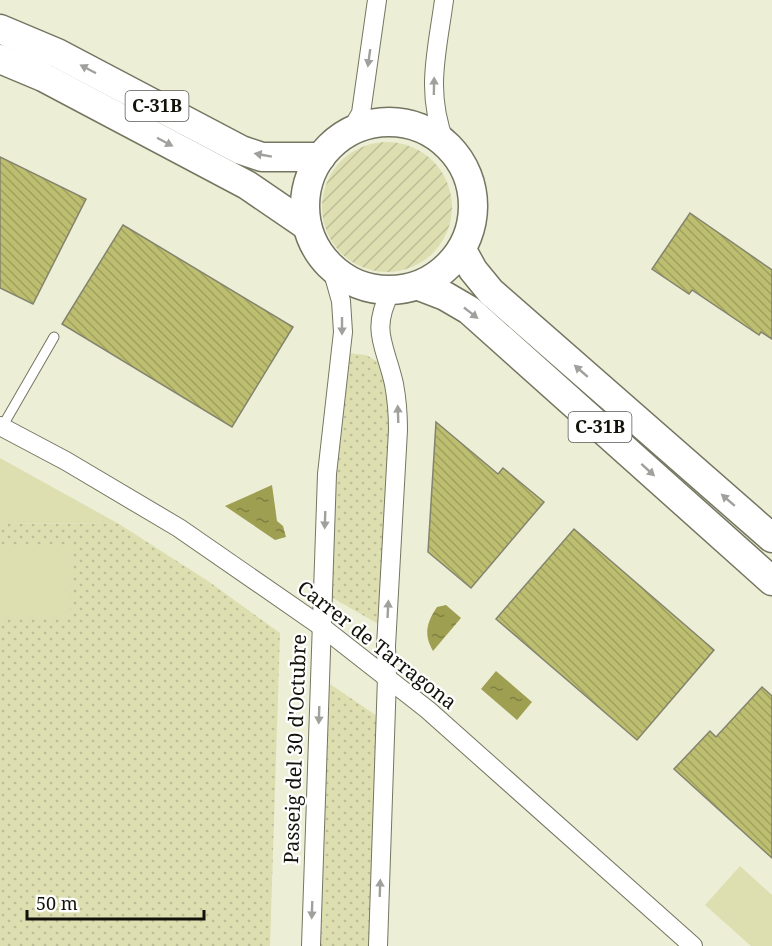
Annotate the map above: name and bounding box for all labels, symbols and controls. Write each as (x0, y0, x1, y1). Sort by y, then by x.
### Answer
one-way arrow (365, 49, 374, 68)
one-way arrow (80, 64, 97, 74)
one-way arrow (429, 76, 439, 95)
road number: C-31B (126, 91, 188, 121)
one-way arrow (157, 137, 174, 147)
one-way arrow (253, 151, 272, 160)
one-way arrow (463, 306, 478, 318)
one-way arrow (337, 316, 347, 335)
one-way arrow (574, 365, 589, 378)
one-way arrow (393, 405, 402, 424)
road number: C-31B (568, 412, 632, 442)
one-way arrow (640, 463, 655, 476)
one-way arrow (721, 494, 736, 507)
one-way arrow (321, 510, 330, 529)
street label: Carrer de Tarragona (292, 574, 462, 715)
one-way arrow (384, 599, 393, 618)
street label: Passeig del 30 d'Octubre (277, 634, 312, 864)
one-way arrow (314, 705, 324, 724)
one-way arrow (375, 878, 384, 897)
scale bar (27, 883, 204, 921)
text: 50 m (36, 891, 78, 915)
one-way arrow (307, 900, 317, 919)

